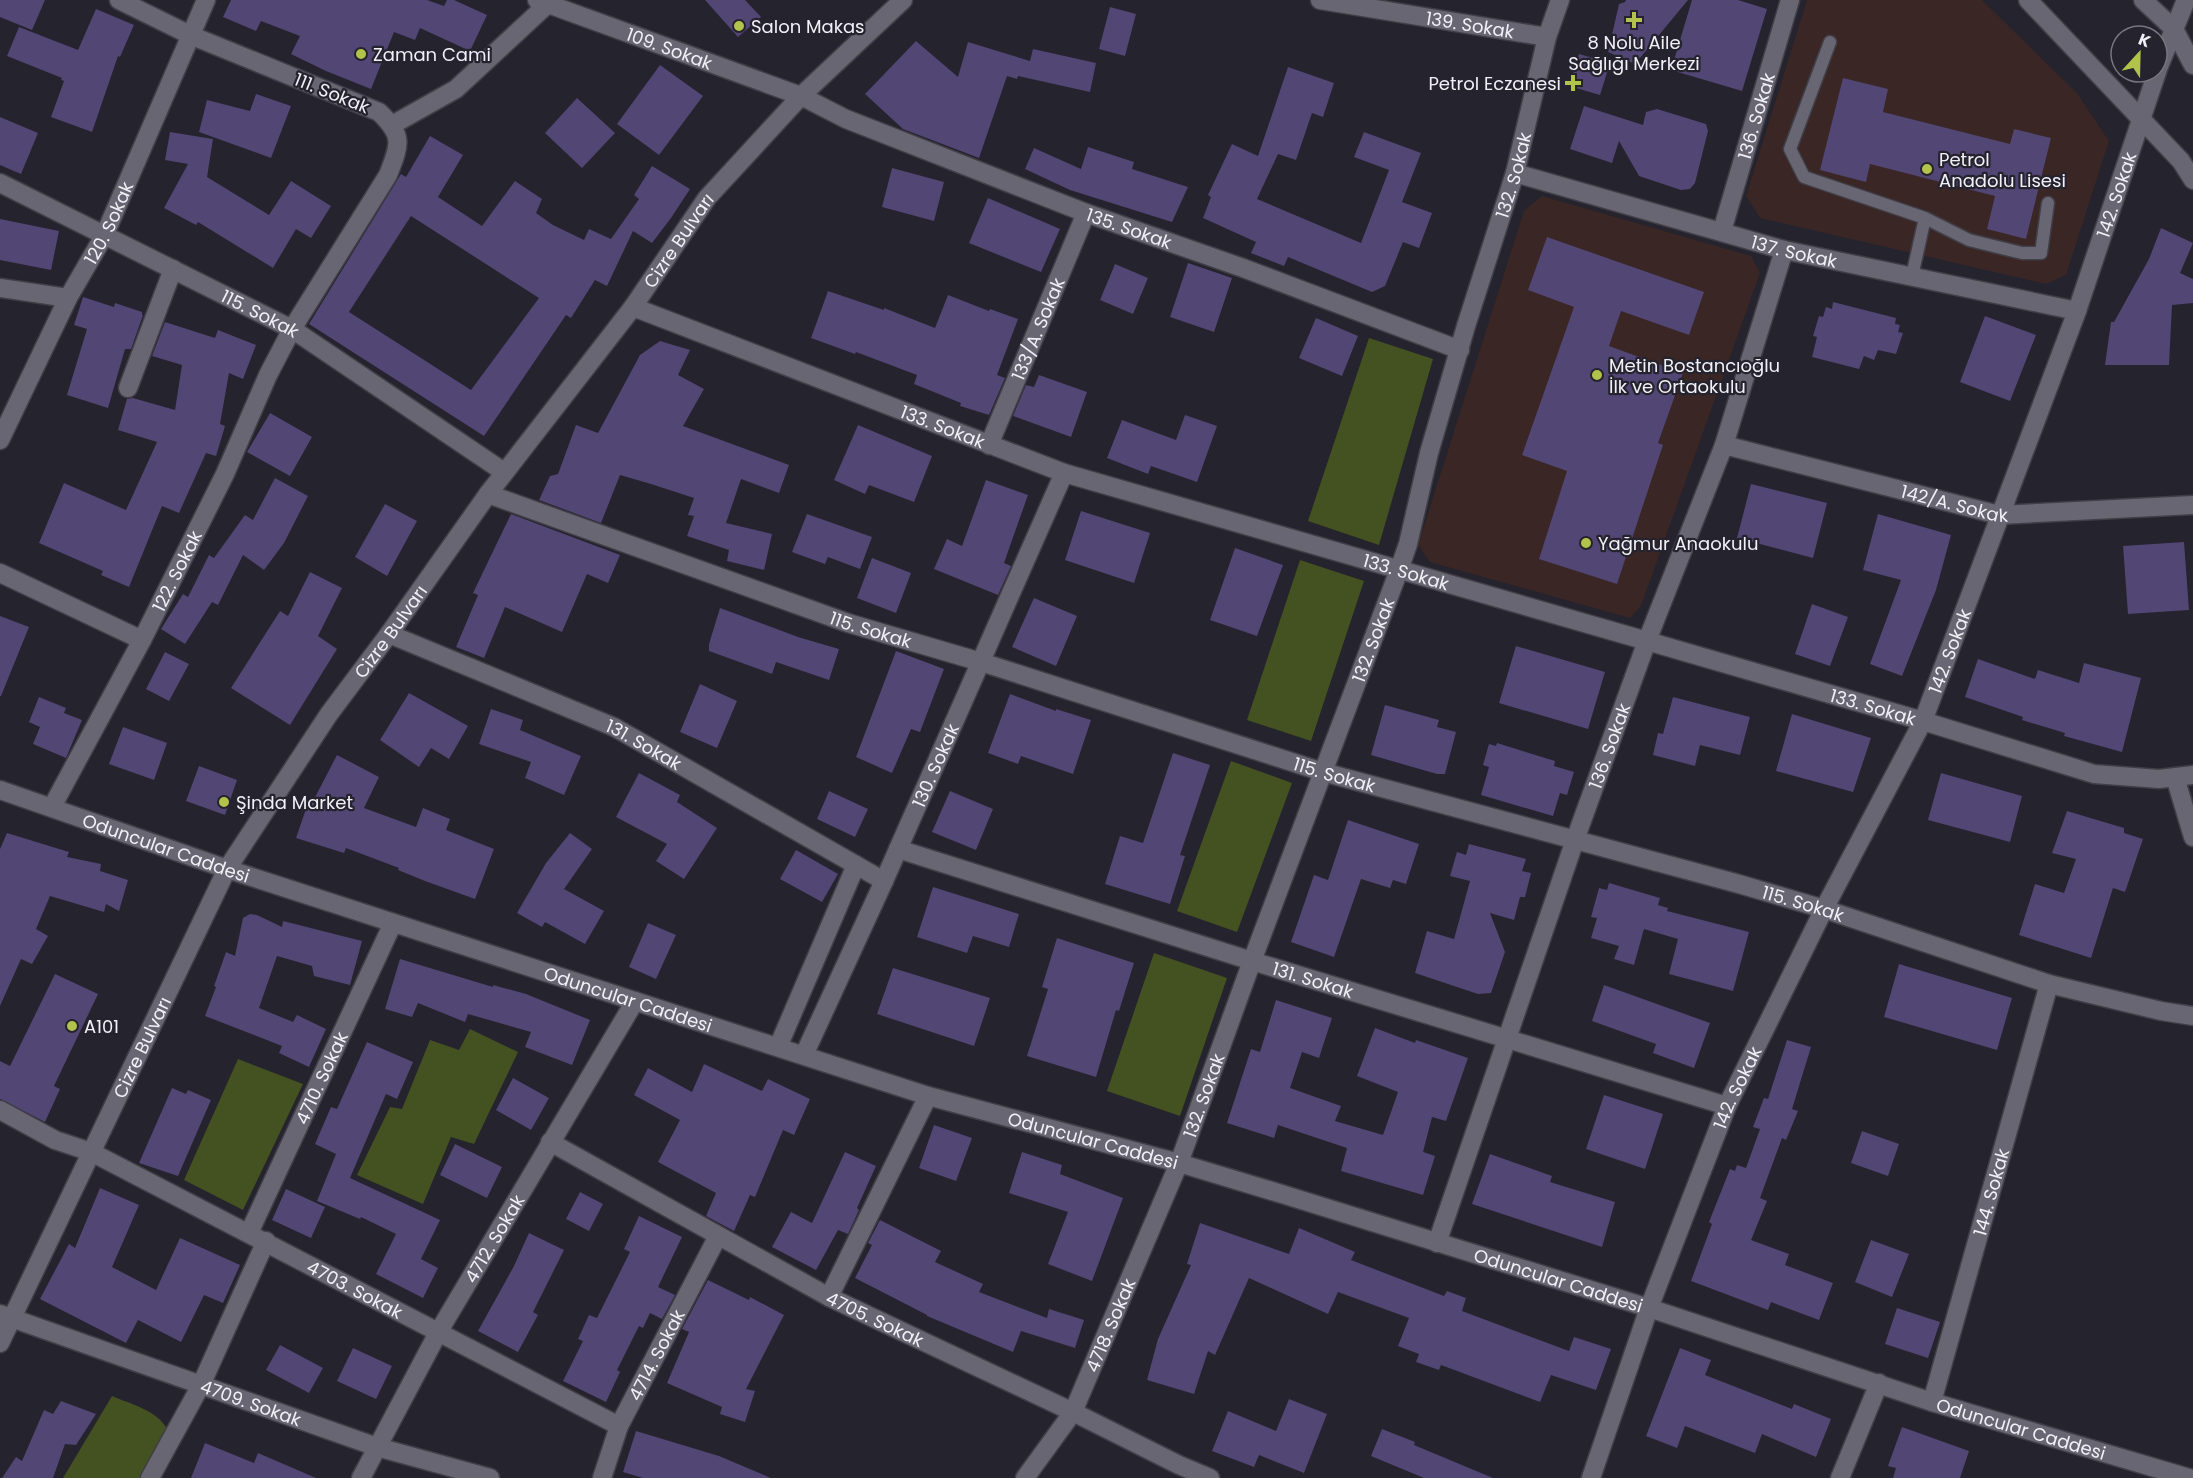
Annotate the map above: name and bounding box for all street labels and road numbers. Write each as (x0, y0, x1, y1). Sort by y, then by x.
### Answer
street label: 139. Sokak (1424, 5, 1517, 44)
street label: 109. Sokak (623, 21, 717, 76)
street label: 111. Sokak (291, 67, 374, 120)
street label: 136. Sokak (1731, 69, 1781, 162)
street label: 132. Sokak (1489, 129, 1537, 221)
street label: 142. Sokak (2090, 148, 2142, 241)
street label: 120. Sokak (78, 177, 139, 269)
street label: Cizre Bulvarı (637, 187, 719, 293)
street label: 135. Sokak (1083, 202, 1176, 255)
street label: 137. Sokak (1748, 229, 1840, 273)
street label: 133/A. Sokak (1005, 273, 1070, 384)
street label: 115. Sokak (217, 283, 305, 343)
street label: 133. Sokak (897, 399, 989, 454)
street label: 142/A. Sokak (1898, 478, 2009, 527)
street label: 122. Sokak (146, 525, 208, 616)
street label: 133. Sokak (1360, 547, 1453, 596)
street label: Cizre Bulvarı (348, 580, 433, 683)
street label: 132. Sokak (1345, 594, 1400, 686)
street label: 142. Sokak (1922, 604, 1977, 697)
street label: 115. Sokak (826, 605, 915, 654)
street label: 133. Sokak (1827, 682, 1920, 731)
street label: 136. Sokak (1582, 699, 1636, 792)
street label: 131. Sokak (603, 713, 687, 776)
street label: 130. Sokak (906, 719, 965, 811)
street label: 115. Sokak (1290, 751, 1379, 798)
street label: Oduncular Caddesi (79, 807, 253, 888)
street label: 115. Sokak (1759, 879, 1848, 928)
street label: 131. Sokak (1269, 955, 1357, 1004)
street label: Oduncular Caddesi (541, 960, 715, 1038)
street label: Cizre Bulvarı (107, 992, 177, 1102)
street label: 4710. Sokak (289, 1027, 354, 1128)
street label: 142. Sokak (1707, 1041, 1767, 1133)
street label: 132. Sokak (1177, 1049, 1230, 1141)
street label: Oduncular Caddesi (1005, 1105, 1181, 1175)
street label: 144. Sokak (1967, 1145, 2015, 1239)
street label: 4712. Sokak (458, 1189, 530, 1287)
street label: Oduncular Caddesi (1471, 1242, 1646, 1318)
street label: 4703. Sokak (303, 1254, 408, 1324)
street label: 4718. Sokak (1079, 1274, 1141, 1376)
street label: 4705. Sokak (822, 1285, 929, 1353)
street label: 4714. Sokak (622, 1304, 691, 1405)
street label: 4709. Sokak (197, 1373, 305, 1432)
street label: Oduncular Caddesi (1933, 1391, 2109, 1465)

